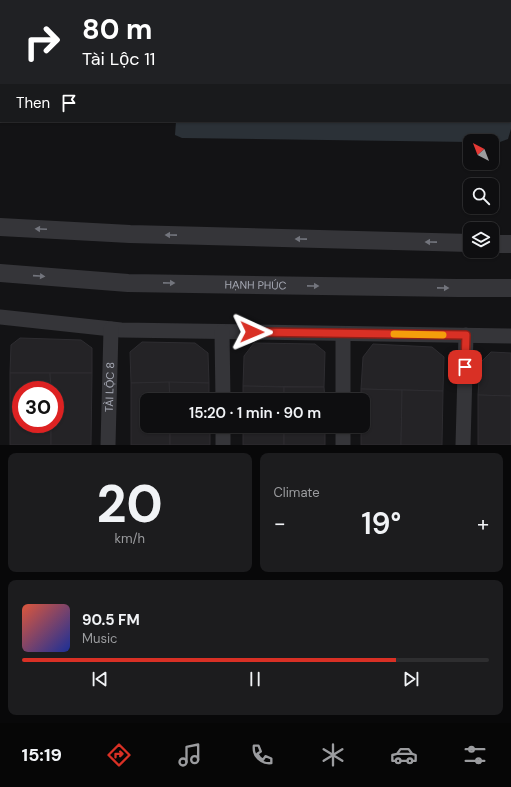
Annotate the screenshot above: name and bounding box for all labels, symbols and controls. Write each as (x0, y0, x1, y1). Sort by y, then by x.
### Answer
text: 80 m (82, 11, 152, 48)
icon: right (16, 16, 68, 68)
text: Tài Lộc 11 (82, 47, 155, 71)
icon: arrive (58, 92, 80, 114)
text: Then (16, 93, 50, 113)
north arrow (463, 134, 499, 170)
map controls (463, 134, 499, 258)
button: search (463, 178, 499, 214)
button: layers (463, 222, 499, 258)
one-way arrow (35, 226, 47, 233)
one-way arrow (165, 232, 177, 239)
one-way arrow (295, 235, 307, 242)
one-way arrow (424, 239, 437, 245)
one-way arrow (33, 272, 45, 279)
street label: HẠNH PHÚC (225, 277, 287, 292)
one-way arrow (163, 280, 176, 286)
one-way arrow (307, 282, 319, 289)
one-way arrow (437, 284, 449, 291)
position arrow (231, 311, 273, 353)
pin (448, 350, 482, 384)
icon: arrive (454, 356, 476, 378)
street label: TÀI LỘC 8 (102, 362, 117, 412)
speed limit sign: 30 (12, 381, 64, 433)
text: 15:20 · 1 min · 90 m (189, 403, 321, 423)
text: 20 (97, 470, 163, 538)
text: Climate (274, 484, 320, 501)
text: 19° (361, 504, 401, 543)
text: − (274, 509, 286, 538)
text: + (477, 509, 489, 538)
text: km/h (114, 530, 145, 547)
text: 90.5 FM (82, 610, 140, 630)
text: Music (82, 630, 117, 647)
icon: previous (89, 668, 111, 690)
icon: pause (244, 668, 266, 690)
icon: next (400, 668, 422, 690)
icon: directions (105, 741, 133, 769)
icon: music (176, 741, 204, 769)
icon: phone (248, 741, 276, 769)
icon: climate (319, 741, 347, 769)
icon: car (390, 741, 418, 769)
icon: filters (461, 741, 489, 769)
text: 15:19 (22, 743, 62, 767)

